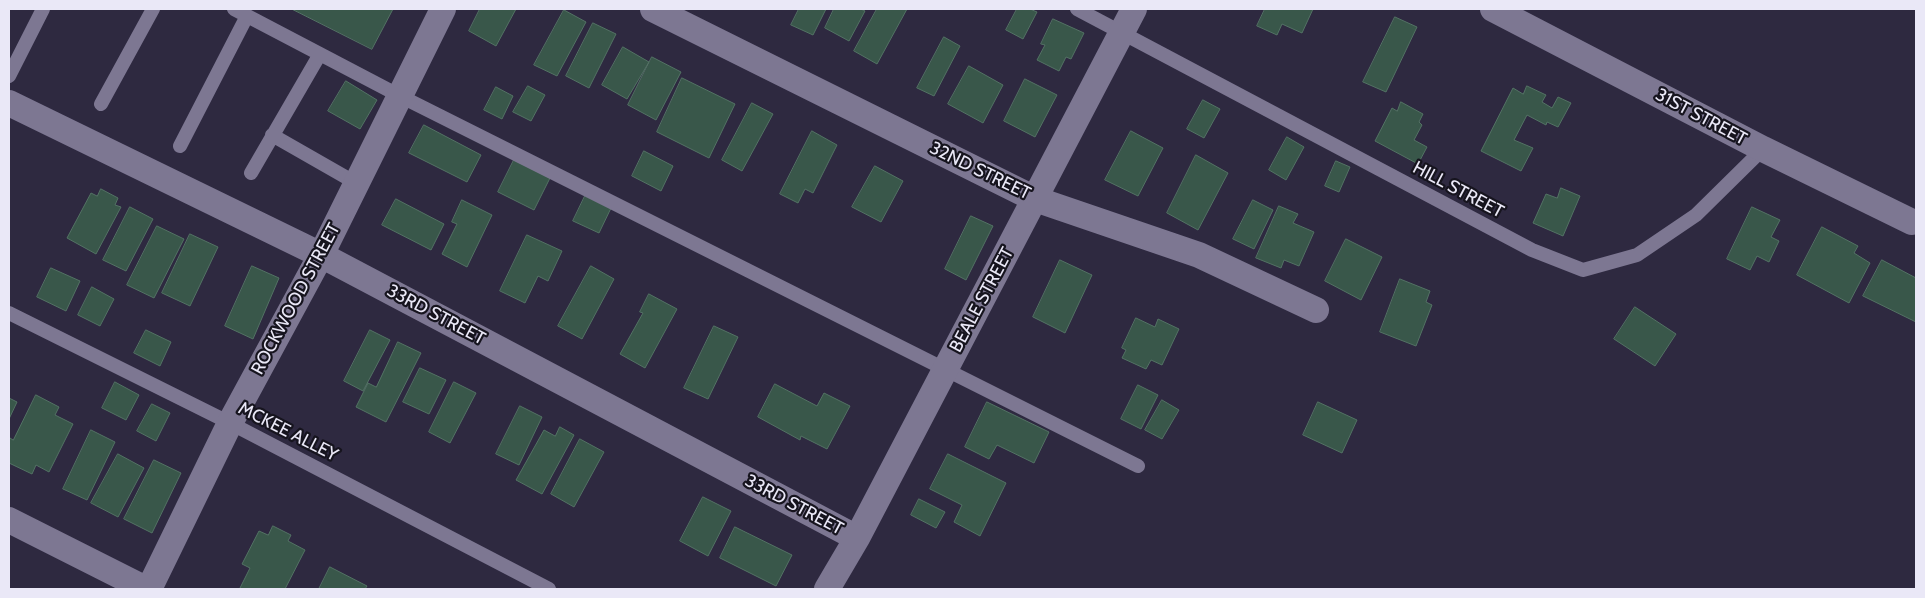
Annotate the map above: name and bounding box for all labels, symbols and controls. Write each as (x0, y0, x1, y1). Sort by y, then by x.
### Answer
street label: 31ST STREET (1652, 84, 1750, 150)
street label: 32ND STREET (926, 137, 1034, 205)
street label: HILL STREET (1409, 157, 1507, 223)
street label: ROCKWOOD STREET (247, 220, 345, 378)
street label: BEALE STREET (945, 244, 1019, 356)
street label: 33RD STREET (383, 280, 489, 350)
street label: MCKEE ALLEY (234, 398, 342, 466)
street label: 33RD STREET (741, 470, 847, 540)

